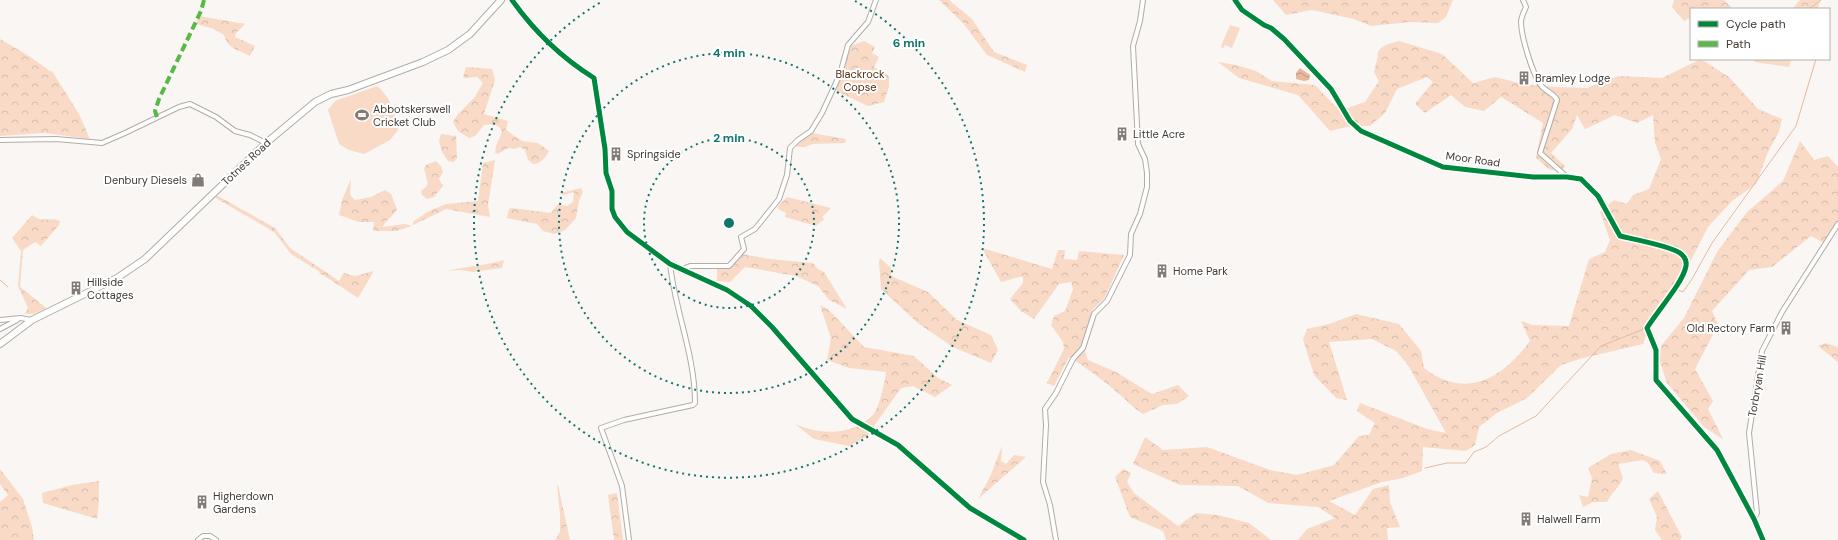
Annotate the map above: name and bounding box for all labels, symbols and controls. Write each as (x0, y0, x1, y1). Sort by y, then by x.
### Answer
legend (1690, 8, 1830, 60)
text: Cycle path (1726, 16, 1786, 32)
text: 6 min (893, 35, 925, 51)
text: Path (1726, 36, 1751, 52)
text: 4 min (713, 45, 745, 61)
park label: Blackrock Copse (835, 67, 885, 94)
building icon: Bramley Lodge (1516, 70, 1532, 86)
place label: Bramley Lodge (1535, 71, 1610, 85)
place label: Abbotskerswell Cricket Club (373, 102, 450, 129)
sports icon: Abbotskerswell Cricket Club (354, 107, 370, 123)
building icon: Little Acre (1114, 126, 1130, 142)
place label: Little Acre (1133, 127, 1185, 141)
text: 2 min (713, 130, 745, 146)
street label: Totnes Road (218, 136, 274, 188)
building icon: Springside (608, 146, 624, 162)
place label: Springside (627, 147, 681, 161)
street label: Moor Road (1445, 148, 1501, 170)
shop icon: Denbury Diesels (190, 172, 206, 188)
place label: Denbury Diesels (104, 173, 187, 187)
centre of rings (722, 216, 736, 230)
building icon: Home Park (1154, 263, 1170, 279)
place label: Home Park (1173, 264, 1228, 278)
place label: Hillside Cottages (87, 275, 134, 302)
building icon: Hillside Cottages (68, 280, 84, 296)
building icon: Old Rectory Farm (1778, 320, 1794, 336)
place label: Old Rectory Farm (1686, 321, 1775, 335)
street label: Torbryan Hill (1745, 354, 1769, 418)
place label: Higherdown Gardens (213, 489, 274, 516)
building icon: Higherdown Gardens (194, 494, 210, 510)
building icon: Halwell Farm (1518, 511, 1534, 527)
place label: Halwell Farm (1537, 512, 1601, 526)

